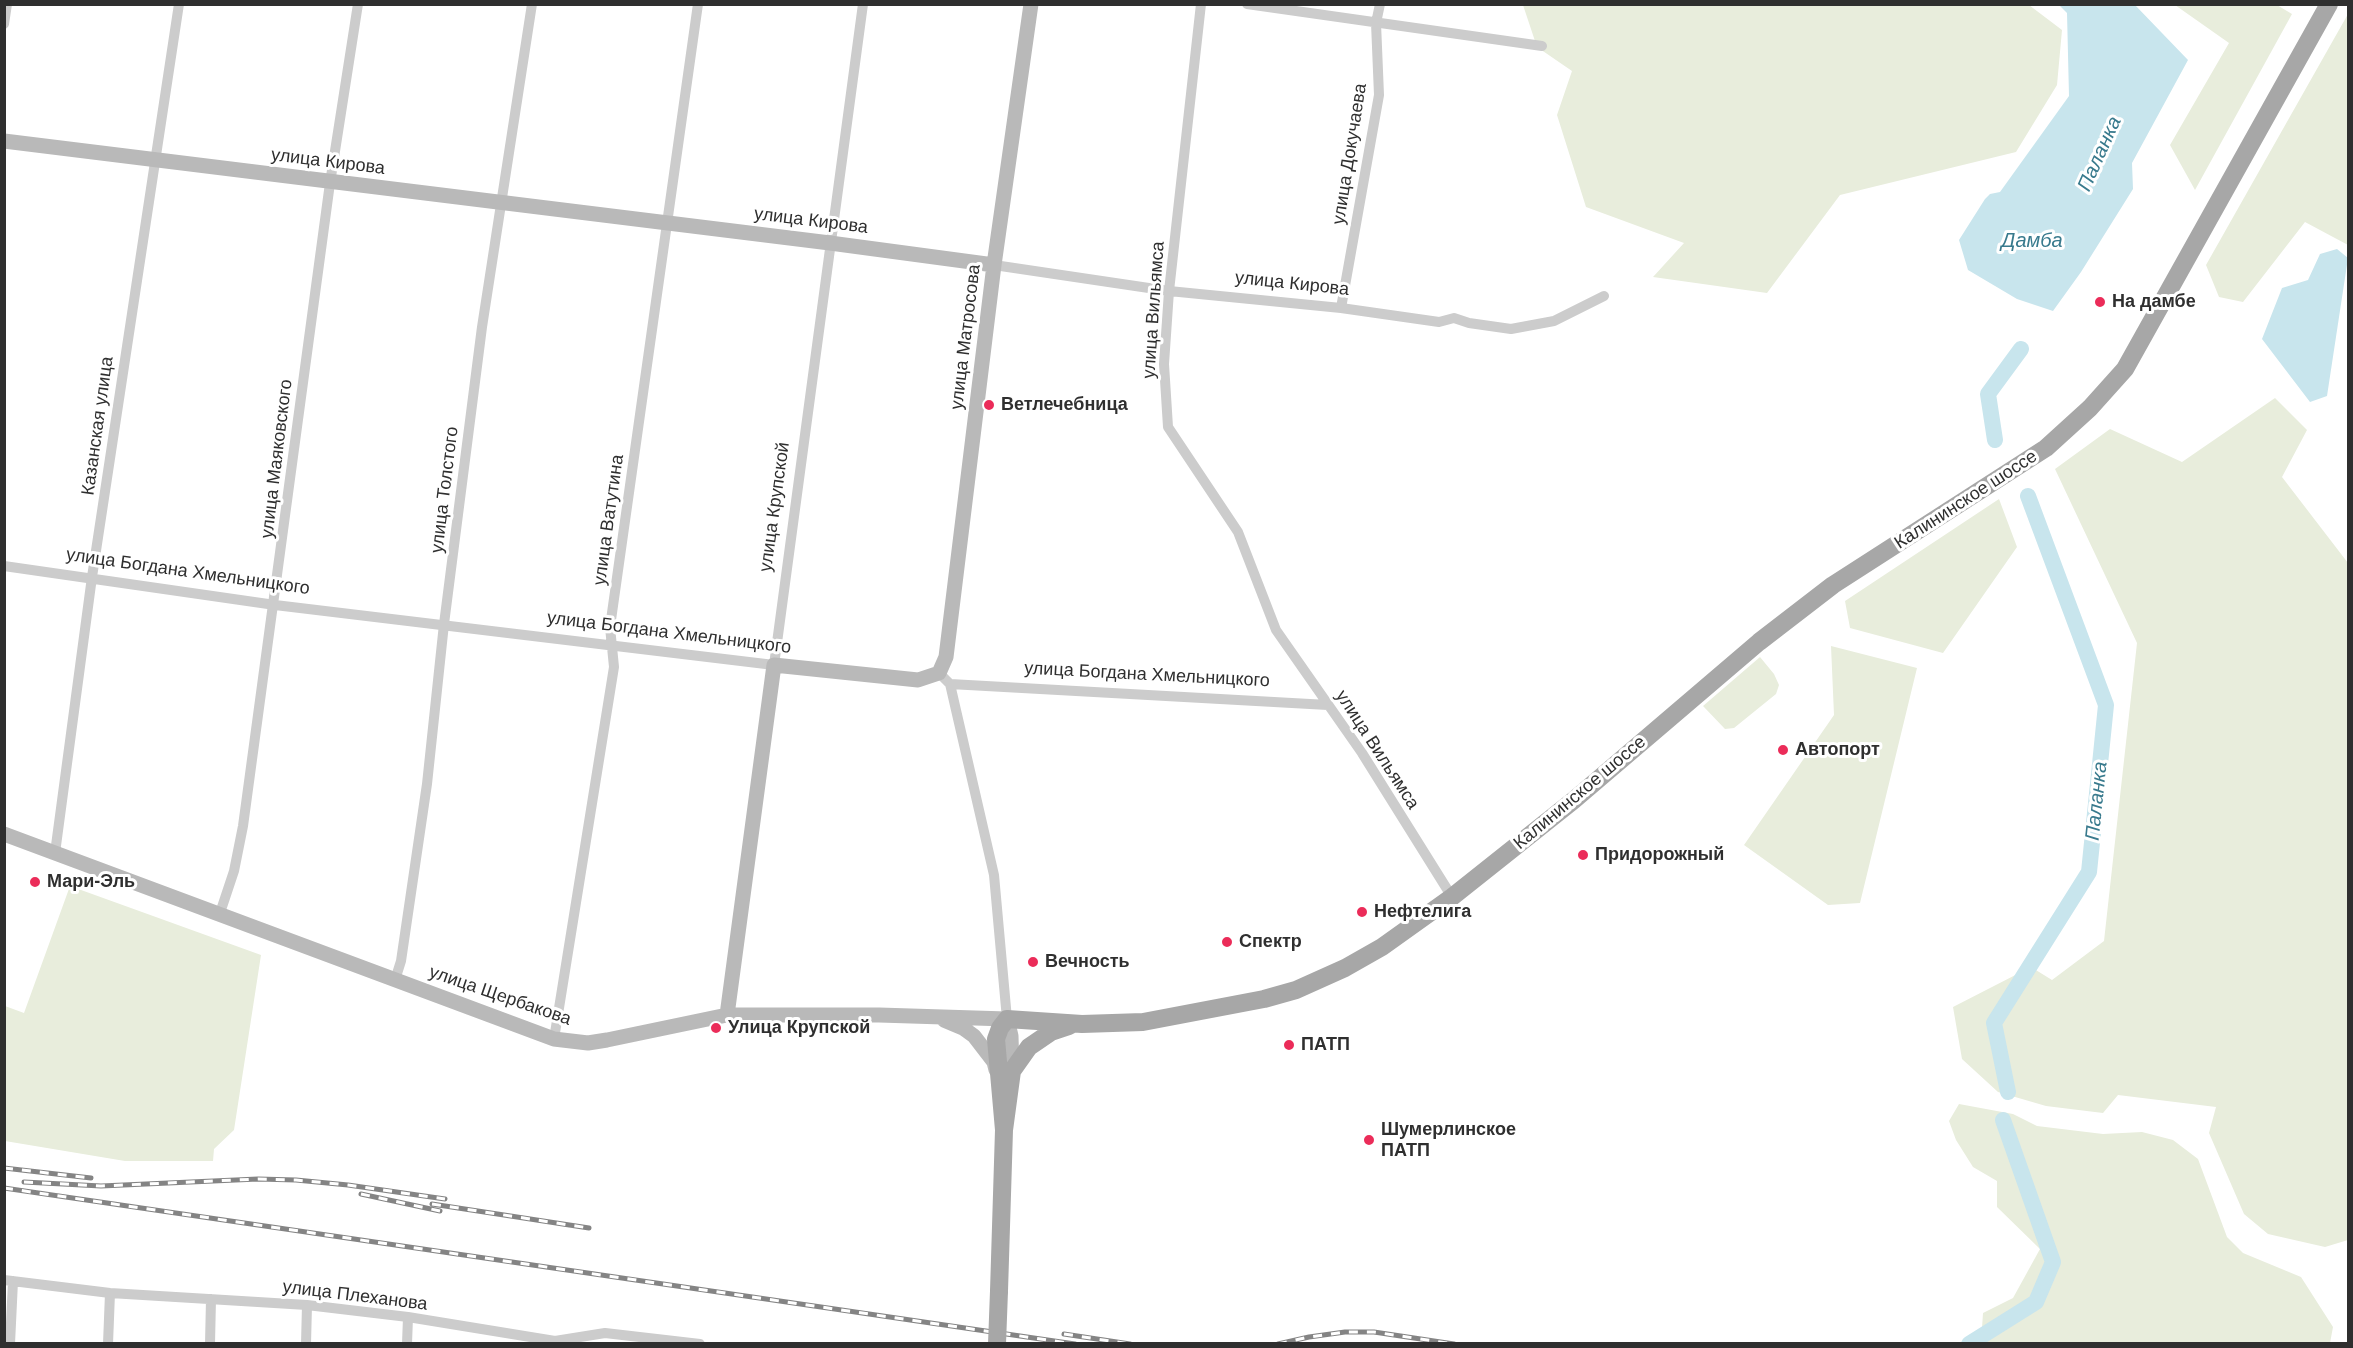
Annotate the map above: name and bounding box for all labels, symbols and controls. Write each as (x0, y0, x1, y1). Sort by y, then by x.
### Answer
street label: улица Докучаева (1328, 82, 1372, 226)
water label: Паланка (2073, 113, 2127, 195)
street label: улица Кирова (270, 144, 386, 180)
street label: улица Кирова (753, 203, 869, 239)
water label: Дамба (2001, 229, 2063, 253)
street label: улица Вильямса (1138, 241, 1170, 379)
street label: улица Матросова (946, 263, 986, 411)
street label: улица Кирова (1234, 267, 1350, 301)
place label: На дамбе (2112, 291, 2196, 313)
marker: На дамбе (2093, 295, 2107, 309)
street label: Казанская улица (78, 355, 118, 497)
street label: улица Маяковского (257, 378, 297, 540)
place label: Ветлечебница (1001, 394, 1128, 416)
marker: Ветлечебница (982, 398, 996, 412)
street label: улица Толстого (427, 425, 463, 555)
street label: улица Крупской (755, 441, 795, 573)
street label: Калининское шоссе (1891, 446, 2041, 554)
street label: улица Ватутина (589, 453, 629, 587)
street label: улица Богдана Хмельницкого (65, 544, 311, 600)
street label: улица Богдана Хмельницкого (546, 607, 792, 659)
street label: улица Богдана Хмельницкого (1024, 658, 1270, 692)
street label: улица Вильямса (1330, 686, 1424, 814)
street label: Калининское шоссе (1510, 732, 1650, 854)
place label: Автопорт (1795, 739, 1880, 761)
marker: Автопорт (1776, 743, 1790, 757)
water label: Паланка (2081, 760, 2113, 842)
place label: Придорожный (1595, 844, 1724, 866)
marker: Придорожный (1576, 848, 1590, 862)
place label: Мари-Эль (47, 871, 135, 893)
marker: Мари-Эль (28, 875, 42, 889)
place label: Нефтелига (1374, 901, 1471, 923)
marker: Нефтелига (1355, 905, 1369, 919)
place label: Спектр (1239, 931, 1302, 953)
marker: Спектр (1220, 935, 1234, 949)
place label: Вечность (1045, 951, 1130, 973)
marker: Вечность (1026, 955, 1040, 969)
street label: улица Щербакова (426, 962, 574, 1030)
place label: Улица Крупской (728, 1017, 870, 1039)
marker: Улица Крупской (709, 1021, 723, 1035)
place label: ПАТП (1301, 1034, 1350, 1056)
marker: ПАТП (1282, 1038, 1296, 1052)
place label: Шумерлинское ПАТП (1381, 1119, 1516, 1162)
marker: Шумерлинское ПАТП (1362, 1133, 1376, 1147)
street label: улица Плеханова (281, 1276, 429, 1316)

